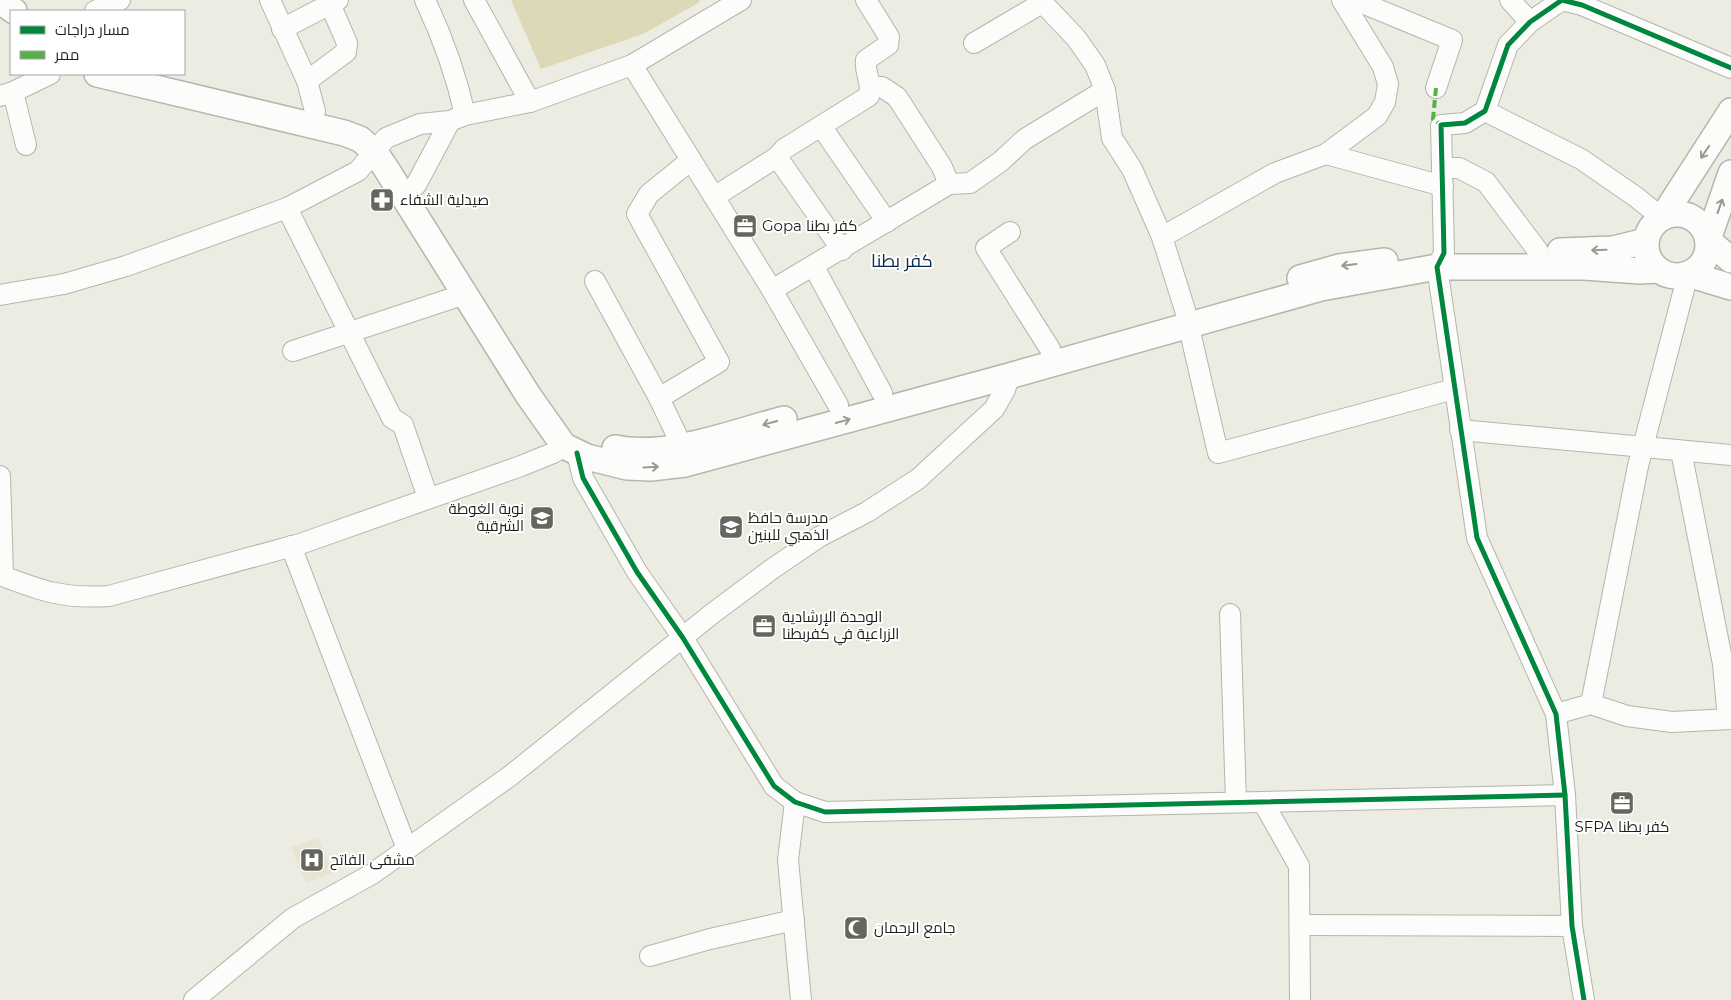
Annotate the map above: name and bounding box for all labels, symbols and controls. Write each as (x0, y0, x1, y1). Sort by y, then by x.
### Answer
legend (10, 10, 185, 75)
text: مسار دراجات (55, 20, 130, 39)
text: ممر (54, 45, 79, 64)
one-way arrow (1700, 144, 1710, 158)
pharmacy icon: صيدلية الشفاء (369, 187, 395, 213)
place label: صيدلية الشفاء (400, 190, 489, 209)
one-way arrow (1715, 199, 1725, 215)
office icon: Gopa كفر بطنا (732, 213, 758, 239)
place label: Gopa كفر بطنا (762, 216, 857, 235)
one-way arrow (1591, 245, 1607, 254)
district label: كفر بطنا (871, 250, 933, 272)
one-way arrow (1342, 260, 1358, 270)
one-way arrow (834, 416, 850, 425)
one-way arrow (763, 418, 779, 428)
one-way arrow (643, 463, 659, 472)
place label: نوية الغوطة الشرقية (449, 499, 524, 535)
school or university icon: نوية الغوطة الشرقية (529, 505, 555, 531)
place label: مدرسة حافظ الذهبي للبنين (748, 508, 829, 547)
school or university icon: مدرسة حافظ الذهبي للبنين (718, 514, 744, 540)
place label: الوحدة الإرشادية الزراعية في كفربطنا (782, 607, 899, 646)
office icon: الوحدة الإرشادية الزراعية في كفربطنا (751, 613, 777, 639)
office icon: SFPA كفر بطنا (1609, 790, 1635, 816)
place label: SFPA كفر بطنا (1575, 817, 1669, 836)
hospital icon: مشفى الفاتح (299, 847, 325, 873)
place label: مشفى الفاتح (330, 850, 415, 871)
mosque icon: جامع الرحمان (843, 915, 869, 941)
place label: جامع الرحمان (874, 918, 955, 939)

